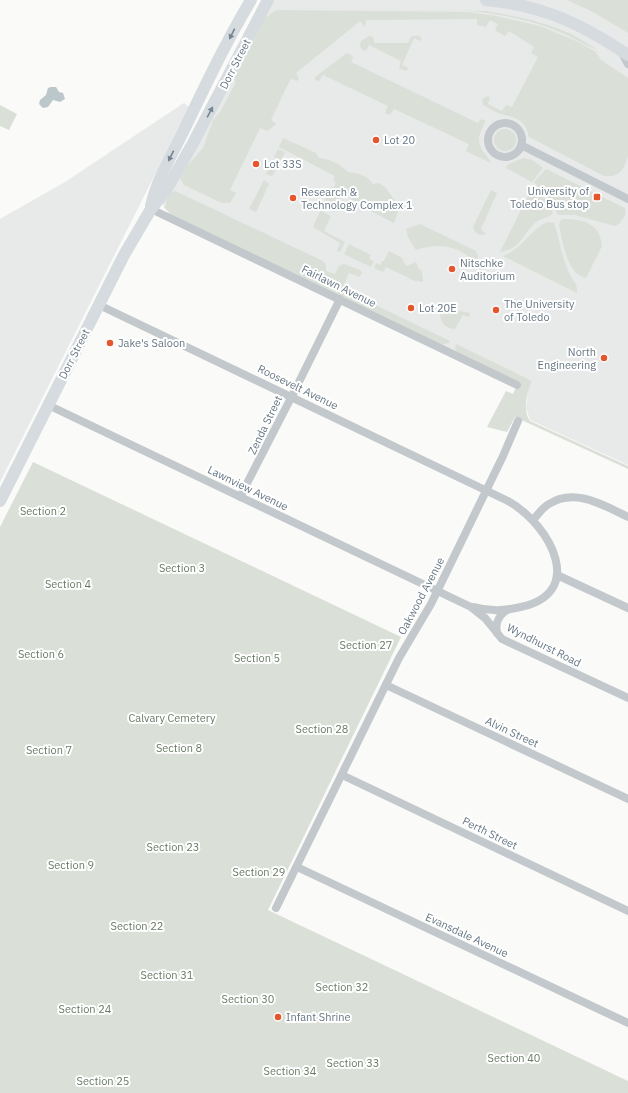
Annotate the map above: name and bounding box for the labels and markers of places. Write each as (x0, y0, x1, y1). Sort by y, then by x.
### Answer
place label: Lot 20 (384, 133, 415, 147)
marker: Lot 20 (371, 135, 381, 145)
place label: Lot 33S (264, 157, 302, 171)
marker: Lot 33S (251, 159, 261, 169)
place label: University of Toledo Bus stop (510, 184, 589, 211)
place label: Research & Technology Complex 1 (301, 185, 413, 212)
marker: University of Toledo Bus stop (592, 192, 602, 202)
marker: Research & Technology Complex 1 (288, 193, 298, 203)
place label: Nitschke Auditorium (460, 256, 515, 283)
marker: Nitschke Auditorium (447, 264, 457, 274)
place label: The University of Toledo (504, 297, 575, 324)
place label: Lot 20E (419, 301, 457, 315)
marker: Lot 20E (406, 303, 416, 313)
marker: The University of Toledo (491, 305, 501, 315)
place label: Jake's Saloon (118, 336, 185, 350)
marker: Jake's Saloon (105, 338, 115, 348)
place label: North Engineering (538, 345, 596, 372)
marker: North Engineering (599, 353, 609, 363)
place label: Infant Shrine (286, 1010, 351, 1024)
marker: Infant Shrine (273, 1012, 283, 1022)

